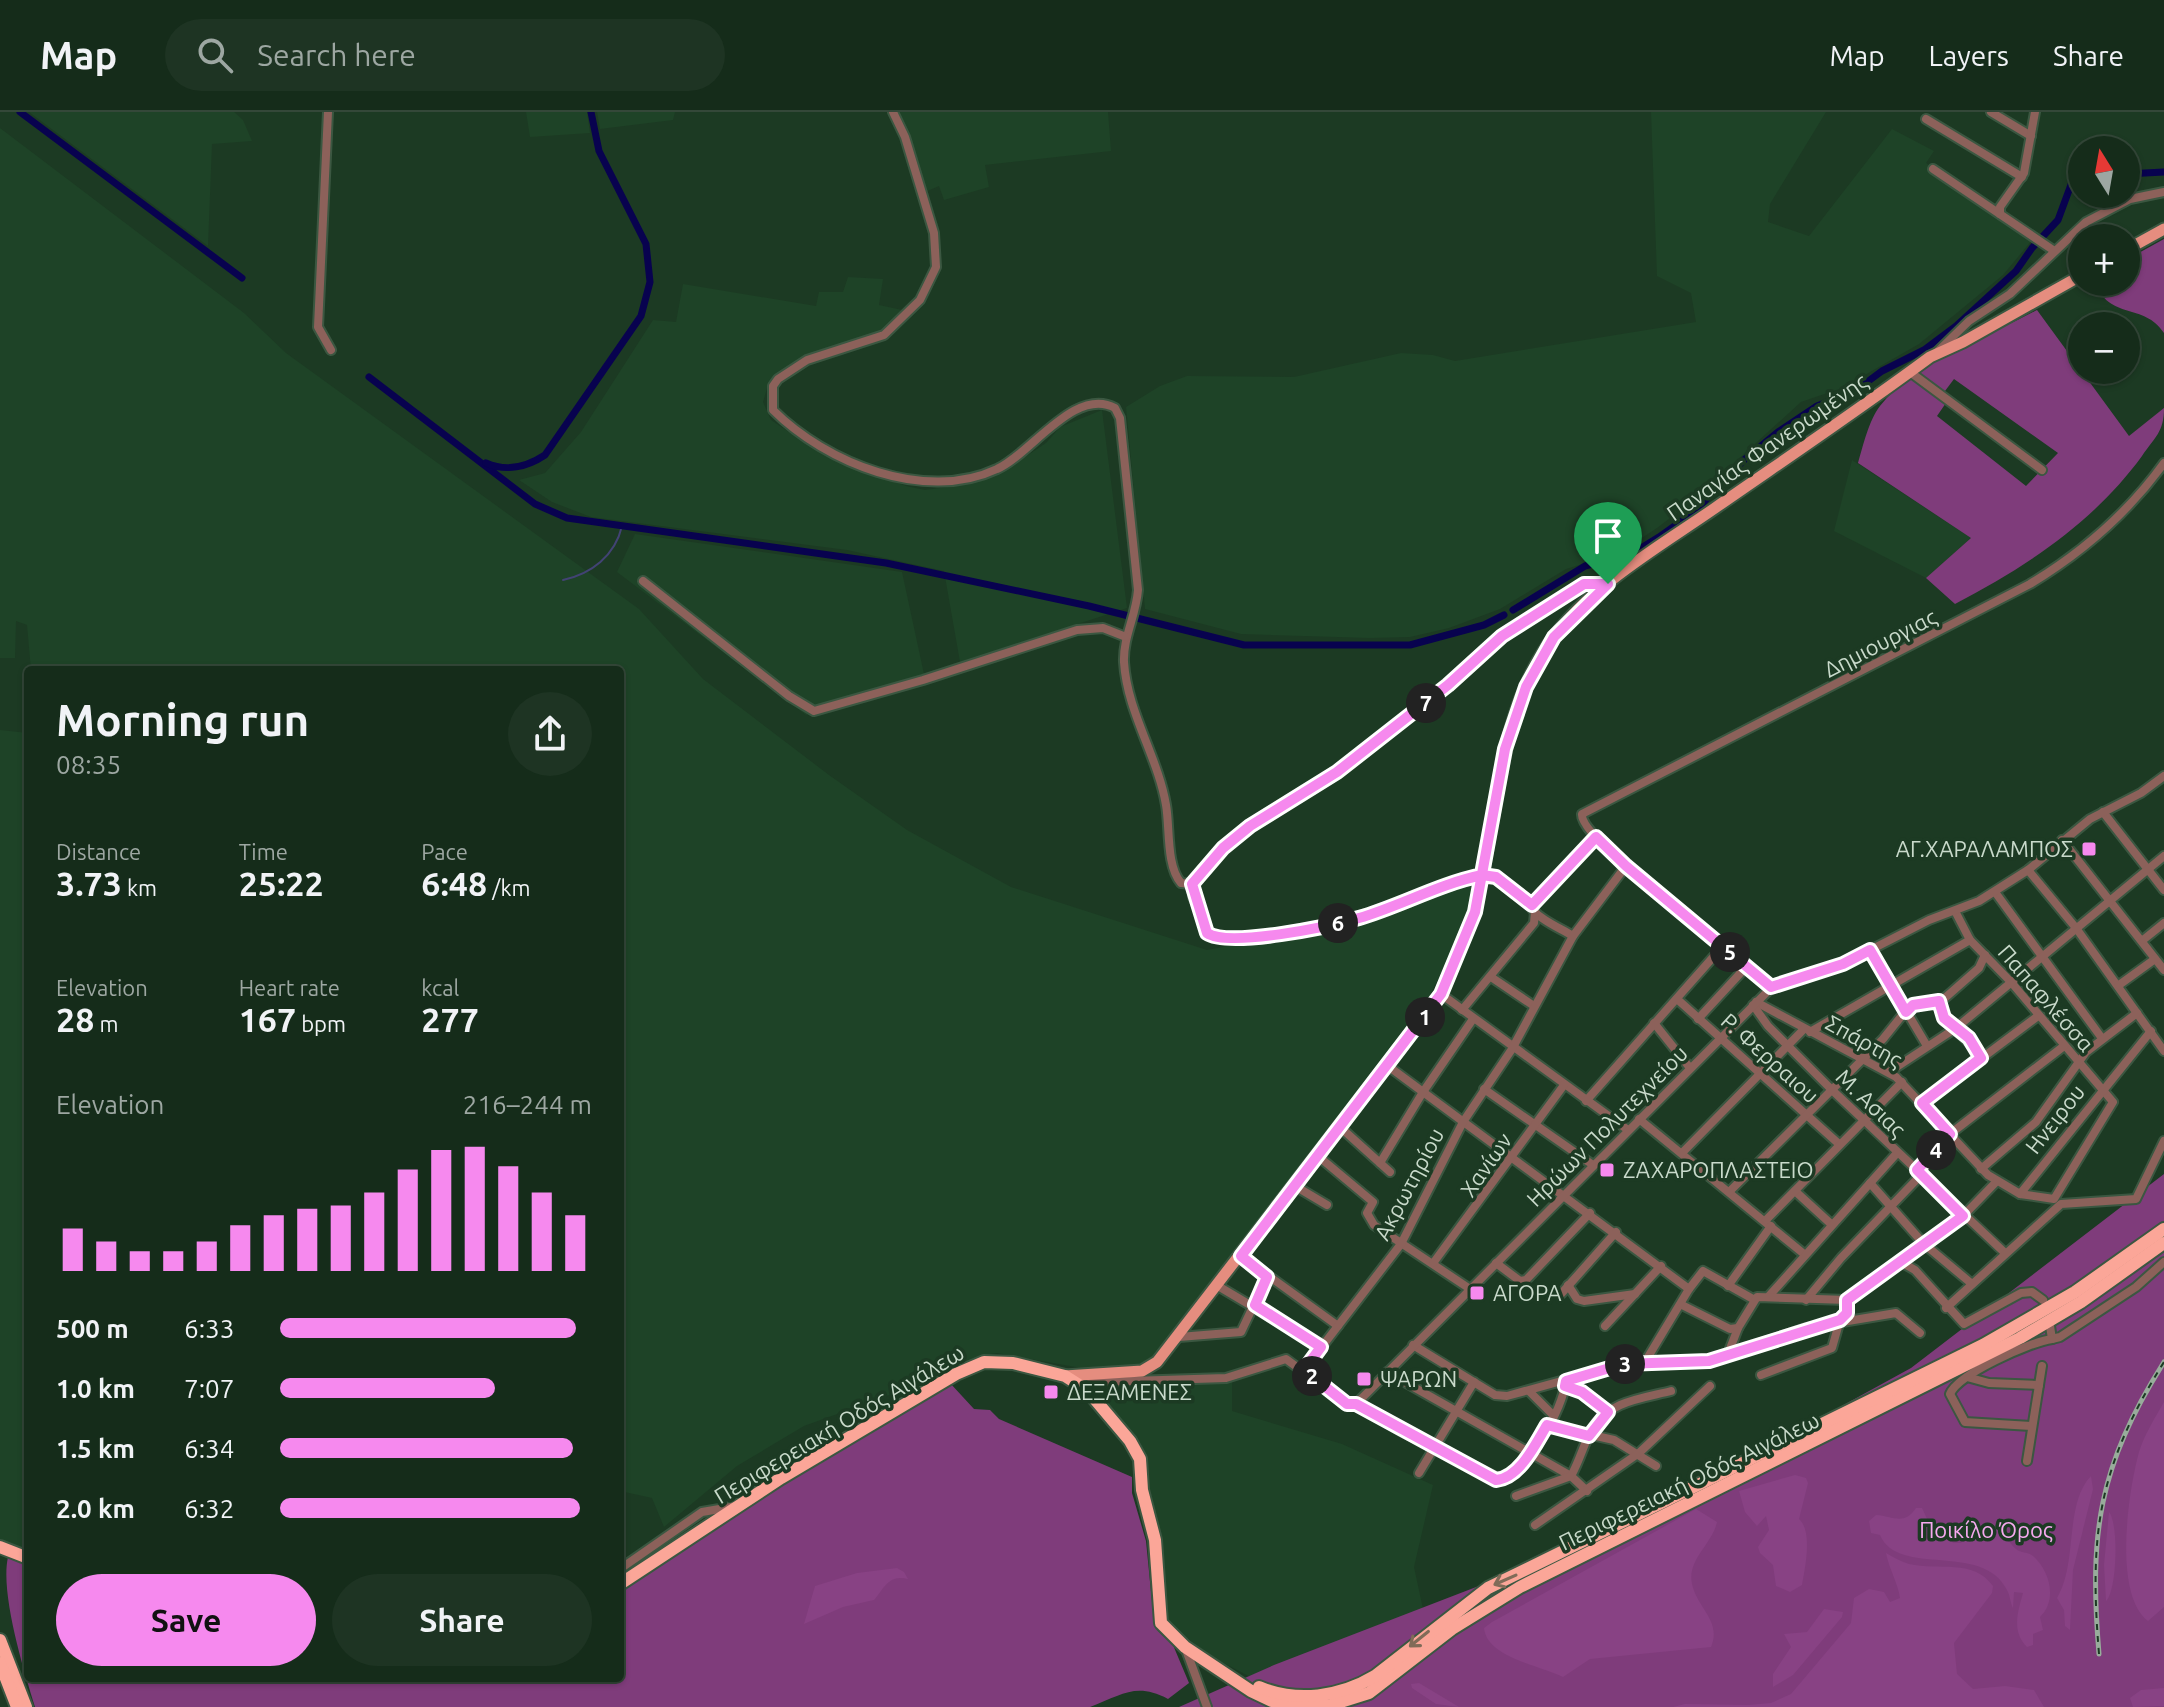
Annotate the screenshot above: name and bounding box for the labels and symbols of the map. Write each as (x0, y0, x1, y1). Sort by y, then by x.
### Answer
north arrow (2068, 136, 2140, 208)
street label: Παναγίας Φανερωμένης (1662, 368, 1872, 526)
pin (1574, 502, 1642, 584)
street label: Δημιουργιας (1819, 604, 1941, 682)
pin: 7 (1406, 683, 1446, 723)
place label: ΑΓ.ΧΑΡΑΛΑΜΠΟΣ (1896, 836, 2073, 861)
marker: ΑΓ.ΧΑΡΑΛΑΜΠΟΣ (2080, 840, 2098, 858)
pin: 6 (1318, 903, 1358, 943)
pin: 5 (1710, 932, 1750, 972)
street label: Παπαφλέσσα (1993, 939, 2099, 1056)
pin: 1 (1405, 997, 1445, 1037)
street label: Ρ. Φερραιου (1717, 1008, 1824, 1108)
street label: Σπάρτης (1821, 1009, 1907, 1073)
street label: Ηρώων Πολυτεχνείου (1521, 1040, 1692, 1211)
street label: Μ. Ασιας (1831, 1064, 1911, 1142)
street label: Ηνειρου (2020, 1079, 2089, 1158)
street label: Ακρωτηρίου (1369, 1123, 1449, 1244)
street label: Χανίων (1455, 1128, 1517, 1201)
pin: 4 (1916, 1130, 1956, 1170)
place label: ΖΑΧΑΡΟΠΛΑΣΤΕΙΟ (1623, 1157, 1814, 1182)
marker: ΖΑΧΑΡΟΠΛΑΣΤΕΙΟ (1598, 1161, 1616, 1179)
place label: ΑΓΟΡΑ (1493, 1280, 1562, 1305)
marker: ΑΓΟΡΑ (1468, 1284, 1486, 1302)
street label: Περιφερειακή Οδός Αιγάλεω (709, 1339, 969, 1509)
pin: 3 (1605, 1344, 1645, 1384)
pin: 2 (1292, 1356, 1332, 1396)
place label: ΨΑΡΩΝ (1380, 1366, 1457, 1391)
marker: ΨΑΡΩΝ (1355, 1370, 1373, 1388)
place label: ΔΕΞΑΜΕΝΕΣ (1067, 1379, 1192, 1404)
marker: ΔΕΞΑΜΕΝΕΣ (1042, 1383, 1060, 1401)
street label: Περιφερειακή Οδός Αιγάλεω (1554, 1406, 1824, 1556)
park label: Ποικίλο Όρος (1919, 1517, 2053, 1543)
one-way arrow (1493, 1573, 1517, 1588)
one-way arrow (1409, 1630, 1430, 1648)

